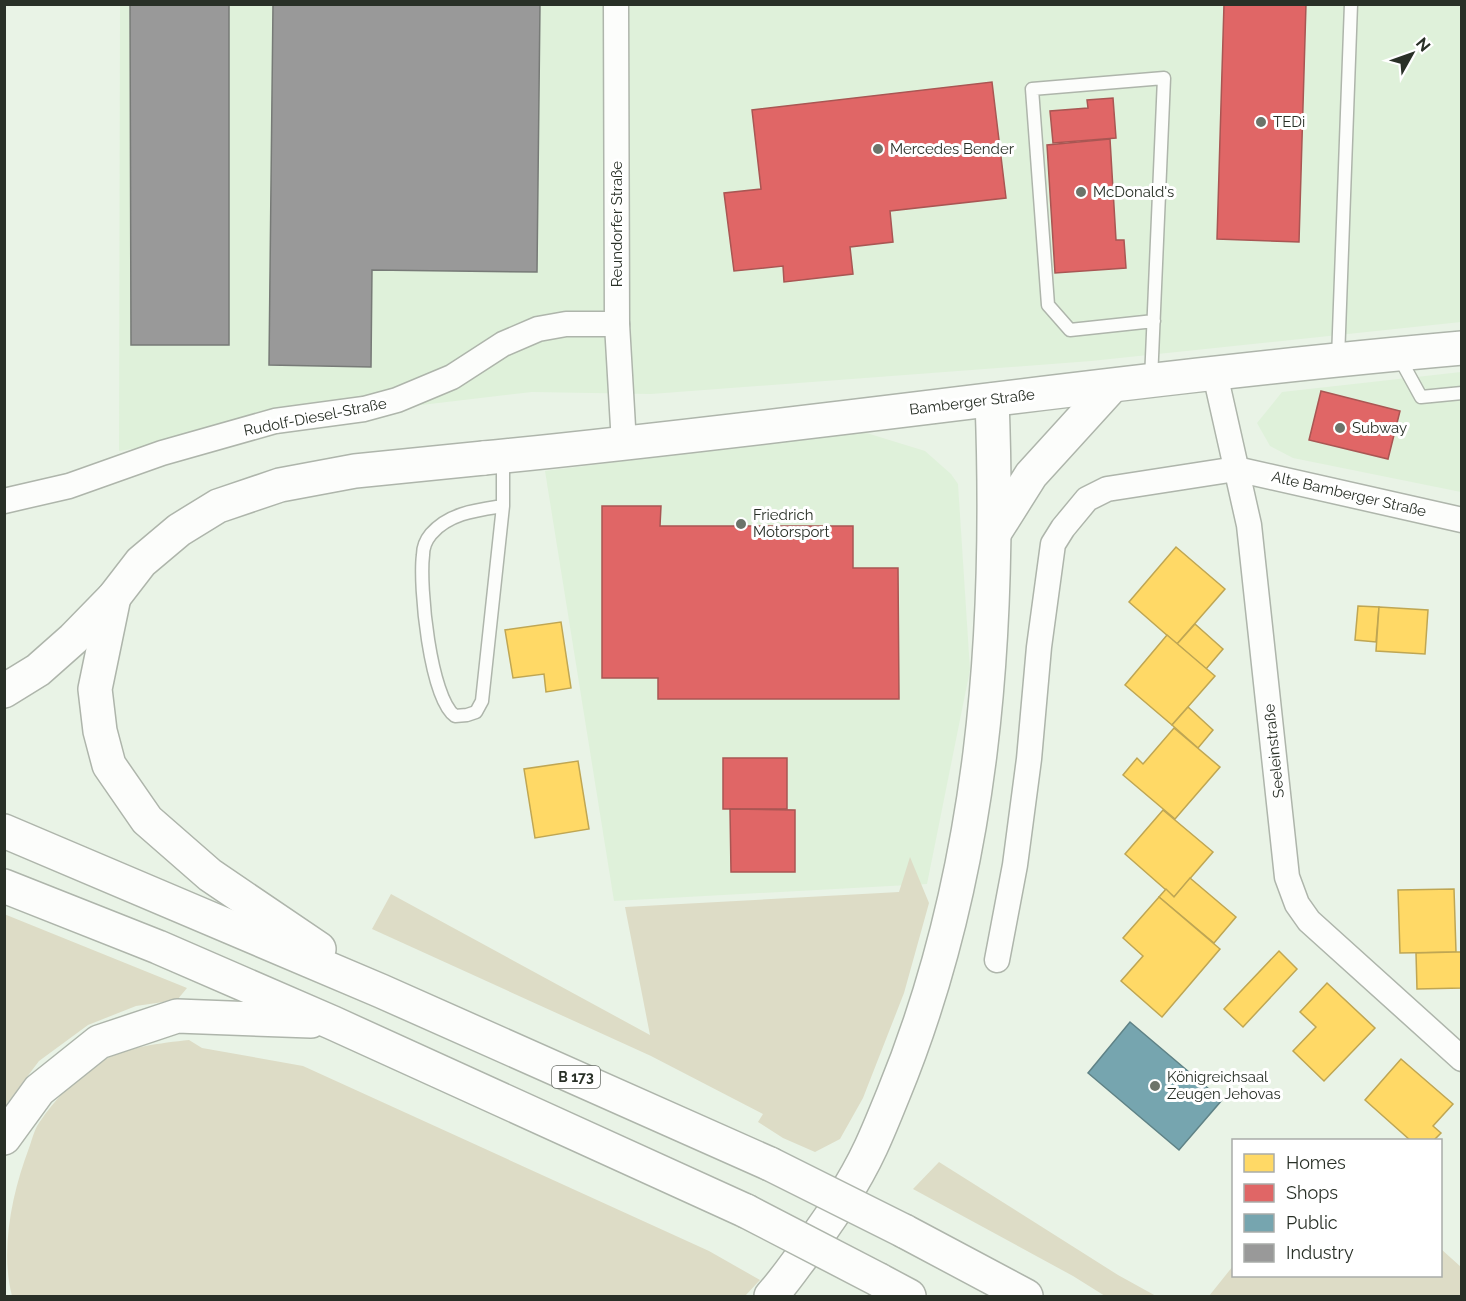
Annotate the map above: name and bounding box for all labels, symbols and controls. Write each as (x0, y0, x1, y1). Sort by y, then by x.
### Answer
north arrow (1382, 24, 1442, 84)
text: N (1412, 34, 1434, 55)
place label: TEDi (1273, 113, 1305, 131)
marker: TEDi (1254, 115, 1268, 129)
place label: Mercedes Bender (890, 140, 1015, 158)
marker: Mercedes Bender (871, 142, 885, 156)
street label: Reundorfer Straße (608, 161, 626, 287)
place label: McDonald's (1093, 183, 1174, 201)
marker: McDonald's (1074, 185, 1088, 199)
street label: Bamberger Straße (908, 385, 1036, 419)
street label: Rudolf-Diesel-Straße (242, 394, 388, 440)
place label: Subway (1352, 419, 1407, 437)
marker: Subway (1333, 421, 1347, 435)
street label: Alte Bamberger Straße (1270, 467, 1428, 521)
place label: Friedrich Motorsport (753, 506, 830, 541)
marker: Friedrich Motorsport (734, 517, 748, 531)
street label: Seeleinstraße (1260, 703, 1288, 799)
road number: B 173 (552, 1066, 600, 1088)
place label: Königreichsaal Zeugen Jehovas (1167, 1068, 1281, 1103)
marker: Königreichsaal Zeugen Jehovas (1148, 1079, 1162, 1093)
legend (1232, 1139, 1442, 1277)
text: Homes (1286, 1152, 1346, 1173)
text: Shops (1286, 1182, 1338, 1203)
text: Public (1286, 1212, 1338, 1233)
text: Industry (1286, 1242, 1354, 1263)

